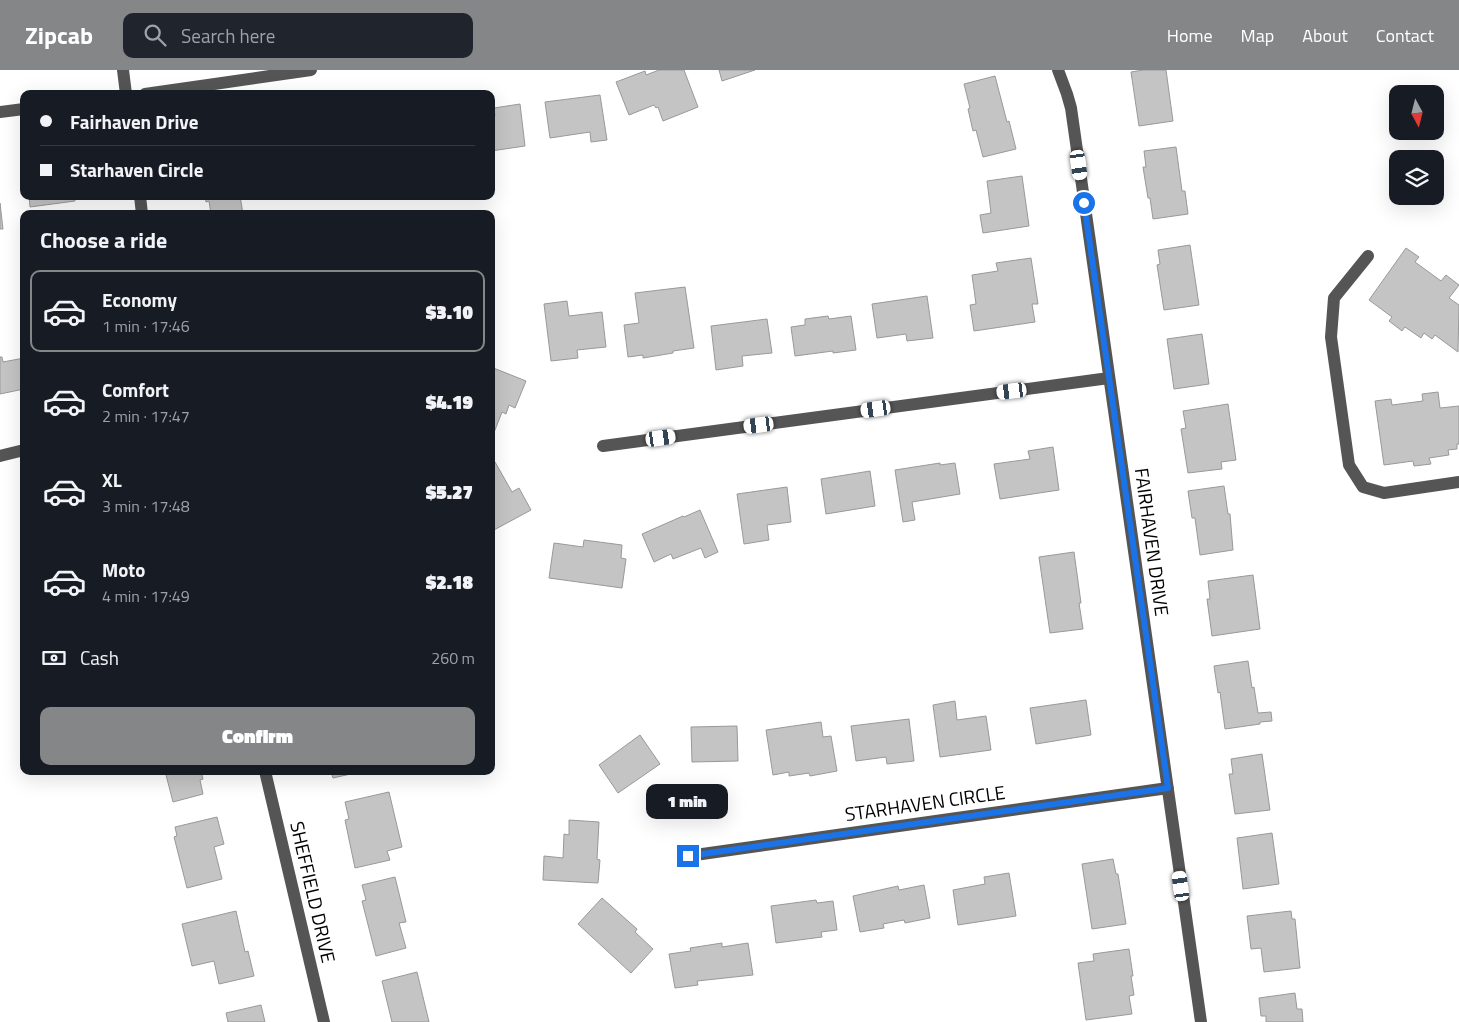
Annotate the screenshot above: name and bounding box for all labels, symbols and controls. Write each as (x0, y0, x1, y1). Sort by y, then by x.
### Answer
search box (123, 13, 473, 58)
text: Zipcab (25, 17, 93, 53)
icon: search (141, 21, 169, 49)
text: Search here (181, 21, 275, 50)
text: Home (1167, 22, 1213, 49)
text: Map (1241, 22, 1274, 49)
text: About (1302, 22, 1348, 49)
text: Contact (1376, 22, 1434, 49)
north arrow (1389, 85, 1444, 140)
map controls (1389, 85, 1444, 205)
text: Fairhaven Drive (70, 107, 198, 136)
car (1069, 149, 1088, 181)
button: layers (1389, 150, 1444, 205)
text: Starhaven Circle (70, 155, 203, 184)
route start (1073, 192, 1095, 214)
text: Choose a ride (40, 223, 167, 257)
text: Economy (102, 285, 177, 314)
icon: car (42, 289, 87, 334)
text: $3.10 (426, 297, 473, 326)
text: 1 min · 17:46 (102, 314, 190, 338)
text: Comfort (102, 375, 169, 404)
icon: car (42, 379, 87, 424)
car (996, 382, 1027, 400)
text: $4.19 (426, 387, 473, 416)
car (860, 399, 891, 419)
text: 2 min · 17:47 (102, 404, 190, 428)
car (743, 416, 774, 434)
car (645, 428, 676, 448)
text: XL (102, 465, 122, 494)
street label: FAIRHAVEN DRIVE (1128, 466, 1177, 618)
icon: car (42, 469, 87, 514)
text: $5.27 (426, 477, 473, 506)
text: 3 min · 17:48 (102, 494, 190, 518)
text: Moto (102, 555, 145, 584)
icon: car (42, 559, 87, 604)
text: $2.18 (426, 567, 473, 596)
text: 4 min · 17:49 (102, 584, 190, 608)
text: Cash (80, 643, 119, 672)
icon: cash (40, 644, 68, 672)
text: 260 m (431, 646, 475, 670)
button: Confirm (40, 707, 475, 765)
street label: STARHAVEN CIRCLE (843, 777, 1007, 828)
callout: 1 min (647, 784, 729, 818)
text: 1 min (667, 789, 707, 813)
street label: SHEFFIELD DRIVE (283, 818, 344, 966)
route end (677, 845, 699, 867)
car (1171, 870, 1190, 902)

